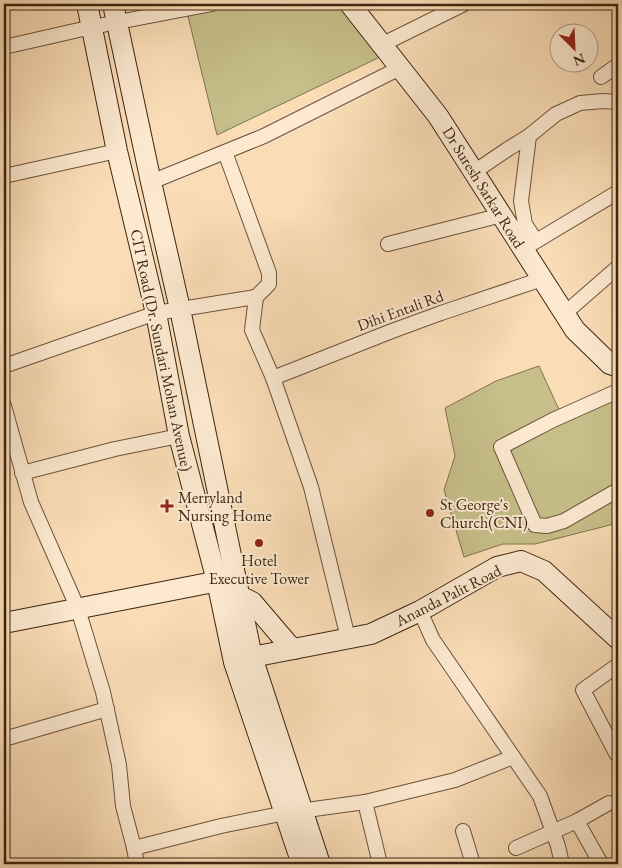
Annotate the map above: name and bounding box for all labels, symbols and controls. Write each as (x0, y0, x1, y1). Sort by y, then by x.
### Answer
north arrow (550, 22, 600, 72)
text: N (570, 49, 588, 71)
street label: Dr Suresh Sarkar Road (438, 122, 530, 253)
street label: CIT Road (Dr. Sundari Mohan Avenue) (126, 227, 197, 473)
street label: Dihi Entali Rd (354, 285, 447, 336)
place label: Merryland Nursing Home (178, 487, 272, 526)
place label: St George's Church(CNI) (440, 494, 528, 533)
marker: Merryland Nursing Home (160, 499, 174, 513)
marker: St George's Church(CNI) (424, 507, 436, 519)
marker: Hotel Executive Tower (253, 537, 265, 549)
place label: Hotel Executive Tower (209, 550, 310, 589)
street label: Ananda Palit Road (391, 559, 505, 632)

